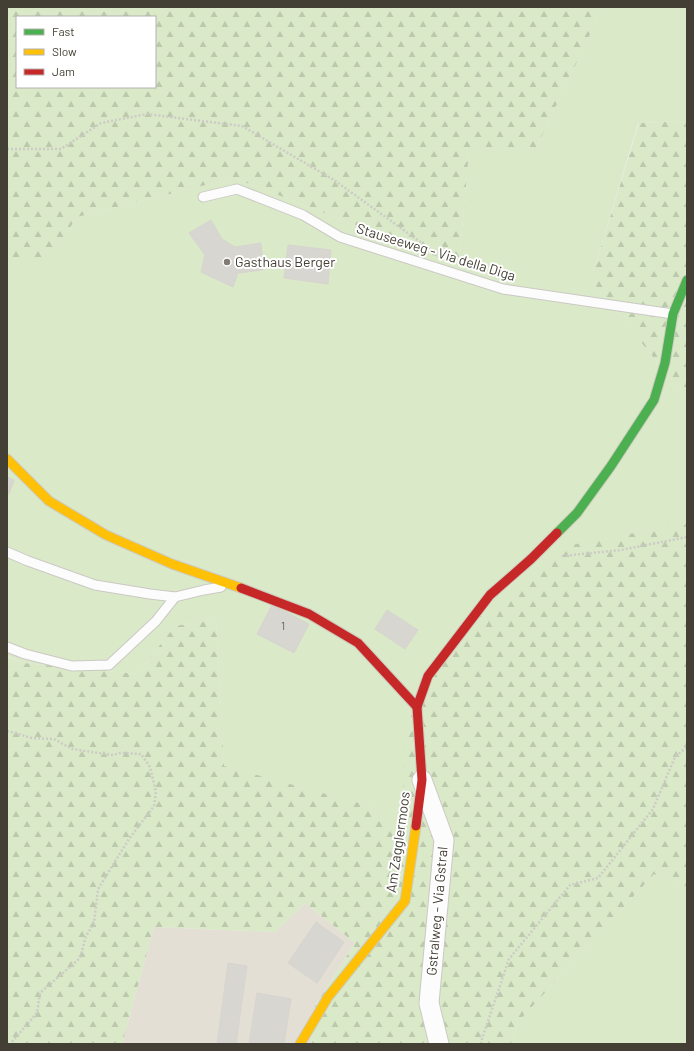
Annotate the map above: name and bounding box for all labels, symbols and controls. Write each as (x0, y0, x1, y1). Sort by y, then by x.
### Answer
legend (16, 16, 156, 88)
text: Fast (52, 24, 75, 38)
text: Slow (52, 44, 77, 58)
text: Jam (52, 64, 75, 78)
street label: Stauseeweg - Via della Diga (355, 219, 518, 284)
place label: Gasthaus Berger (235, 253, 335, 270)
marker: Gasthaus Berger (222, 257, 232, 267)
house number: 1 (281, 618, 285, 632)
street label: Am Zagglermoos (382, 790, 413, 894)
street label: Gstralweg - Via Gstral (422, 846, 451, 976)

